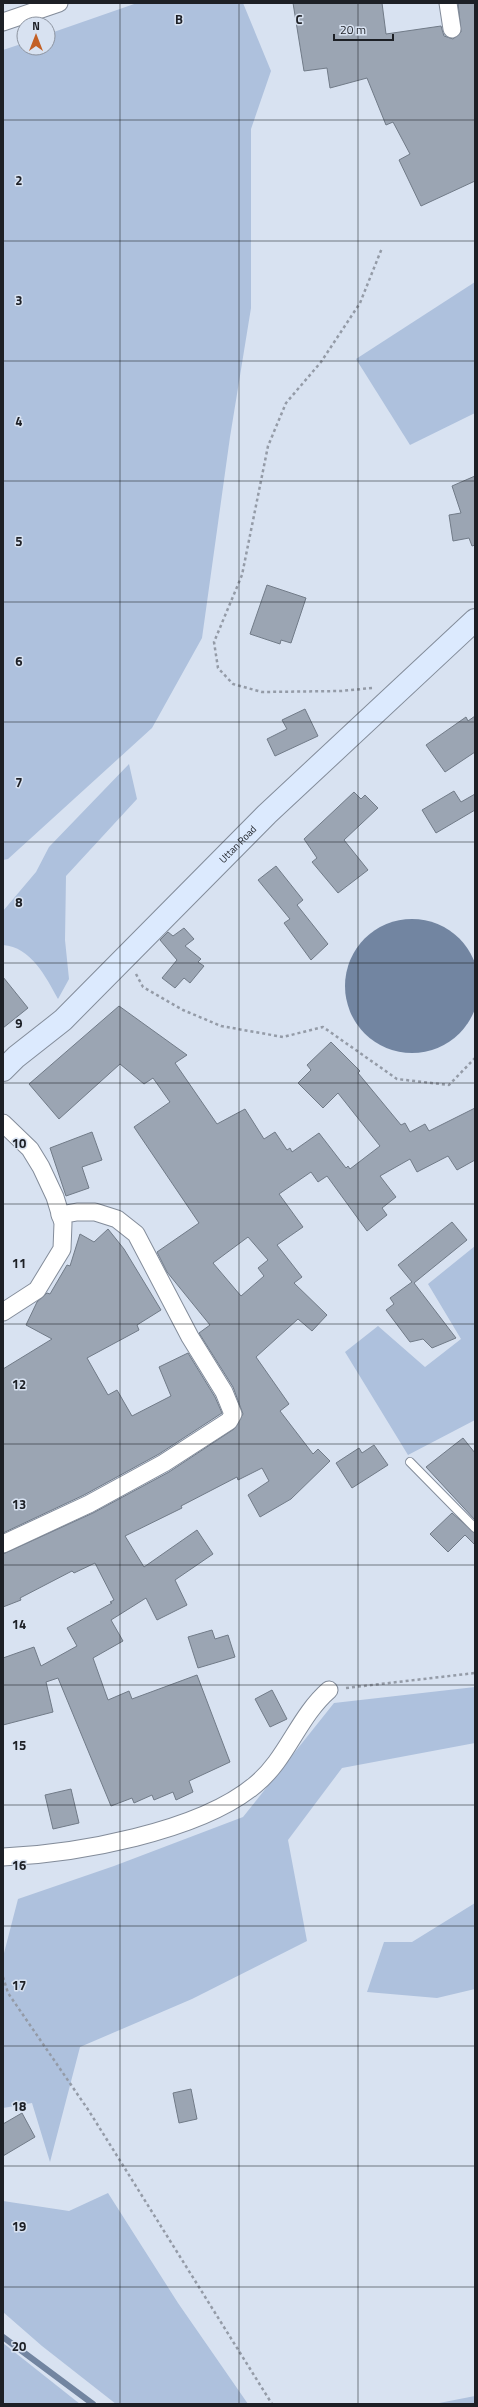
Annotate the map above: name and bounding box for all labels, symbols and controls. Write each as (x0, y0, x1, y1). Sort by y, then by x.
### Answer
text: B (175, 9, 183, 29)
text: C (295, 9, 303, 29)
north arrow (16, 16, 56, 56)
scale bar (334, 16, 393, 42)
text: N (32, 18, 40, 34)
text: 20 m (340, 20, 366, 39)
text: 2 (15, 170, 23, 190)
text: 3 (15, 290, 23, 310)
text: 4 (15, 411, 23, 431)
text: 5 (15, 531, 23, 551)
text: 6 (15, 651, 23, 671)
text: 7 (15, 772, 23, 792)
street label: Uttan Road (216, 822, 260, 867)
text: 8 (15, 892, 23, 912)
text: 9 (15, 1013, 23, 1033)
text: 10 (12, 1133, 26, 1153)
text: 11 (12, 1253, 26, 1273)
text: 12 (12, 1374, 26, 1394)
text: 13 (12, 1494, 26, 1514)
text: 14 (12, 1614, 26, 1634)
text: 15 (12, 1735, 26, 1755)
text: 16 (12, 1855, 26, 1875)
text: 17 (12, 1975, 26, 1995)
text: 18 (12, 2096, 26, 2116)
text: 19 (12, 2216, 26, 2236)
text: 20 (12, 2336, 26, 2356)

